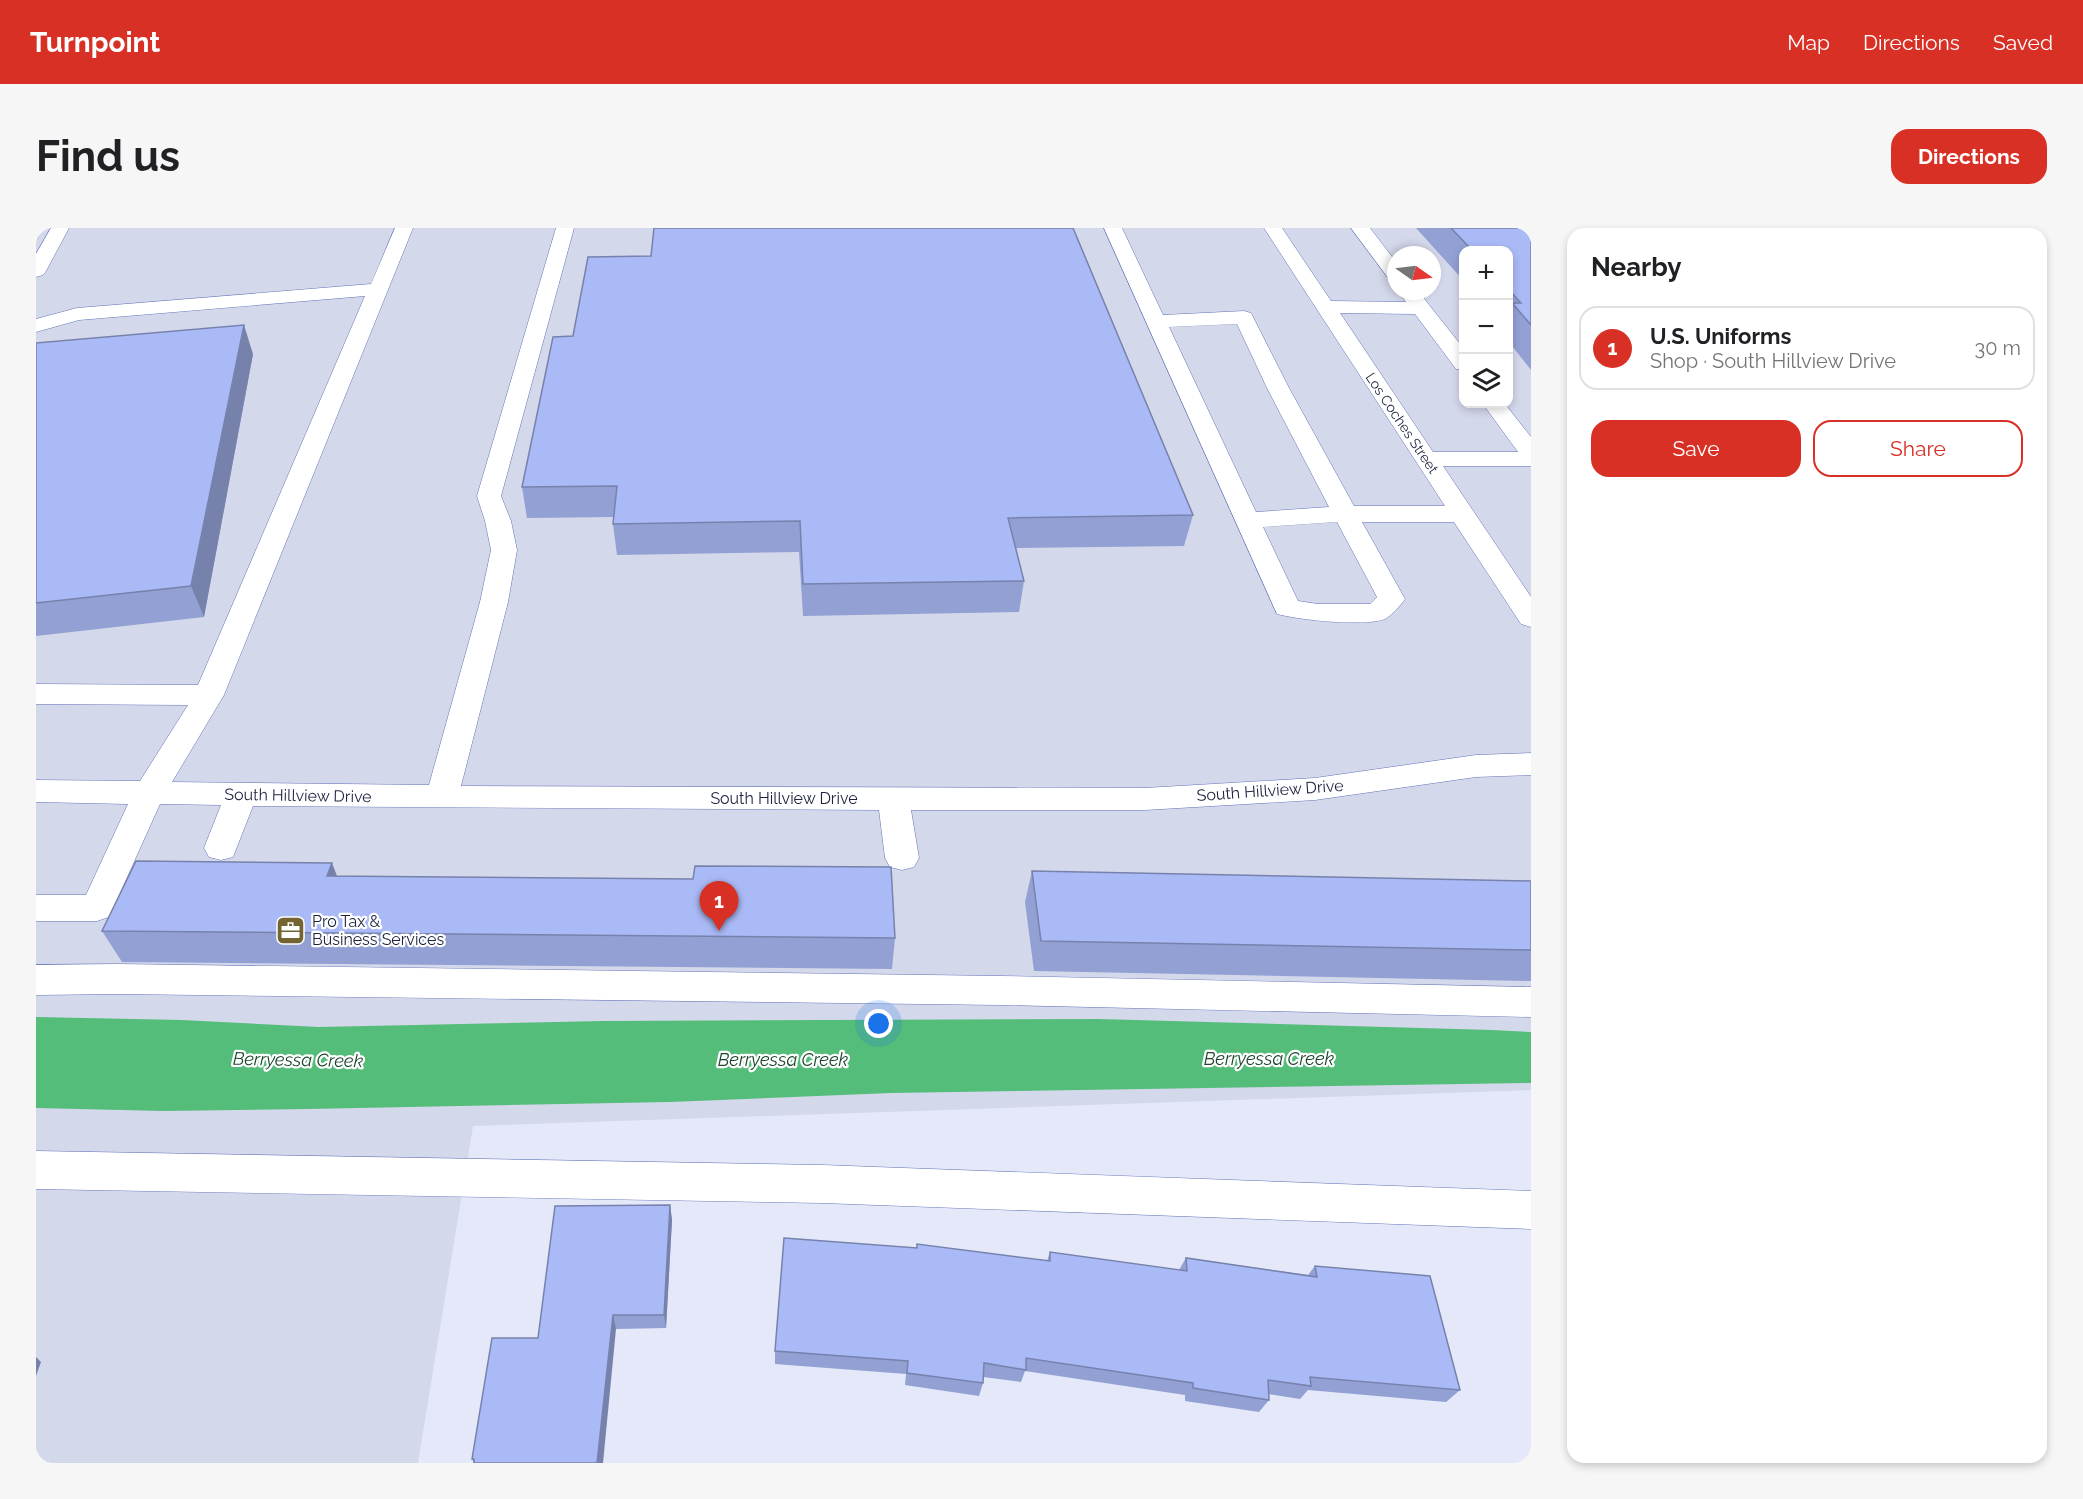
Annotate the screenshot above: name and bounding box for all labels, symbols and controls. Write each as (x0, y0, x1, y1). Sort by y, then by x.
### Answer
text: Turnpoint (30, 26, 160, 59)
text: Map (1787, 30, 1830, 55)
text: Directions (1863, 30, 1960, 55)
text: Saved (1993, 30, 2053, 55)
button: Directions (1891, 129, 2047, 184)
text: Find us (36, 132, 180, 181)
north arrow (1387, 246, 1441, 300)
map controls (1459, 246, 1513, 408)
button: + (1459, 246, 1513, 300)
text: Nearby (1591, 252, 1681, 282)
button: − (1459, 300, 1513, 354)
text: U.S. Uniforms (1650, 323, 1791, 349)
text: 1 (1608, 336, 1617, 360)
text: 30 m (1975, 336, 2021, 360)
text: Shop · South Hillview Drive (1650, 349, 1896, 373)
button: layers (1459, 354, 1513, 408)
street label: Los Coches Street (1362, 370, 1442, 477)
button: Save (1591, 420, 1801, 477)
button: Share (1813, 420, 2023, 477)
street label: South Hillview Drive (1196, 776, 1344, 805)
street label: South Hillview Drive (224, 785, 372, 806)
street label: South Hillview Drive (710, 789, 858, 808)
pin: 1 (700, 882, 738, 931)
place label: Pro Tax & Business Services (312, 912, 444, 949)
office icon: Pro Tax & Business Services (275, 914, 307, 946)
your location (864, 1009, 893, 1038)
water label: Berryessa Creek (233, 1048, 364, 1071)
water label: Berryessa Creek (1204, 1048, 1335, 1069)
water label: Berryessa Creek (718, 1049, 849, 1070)

